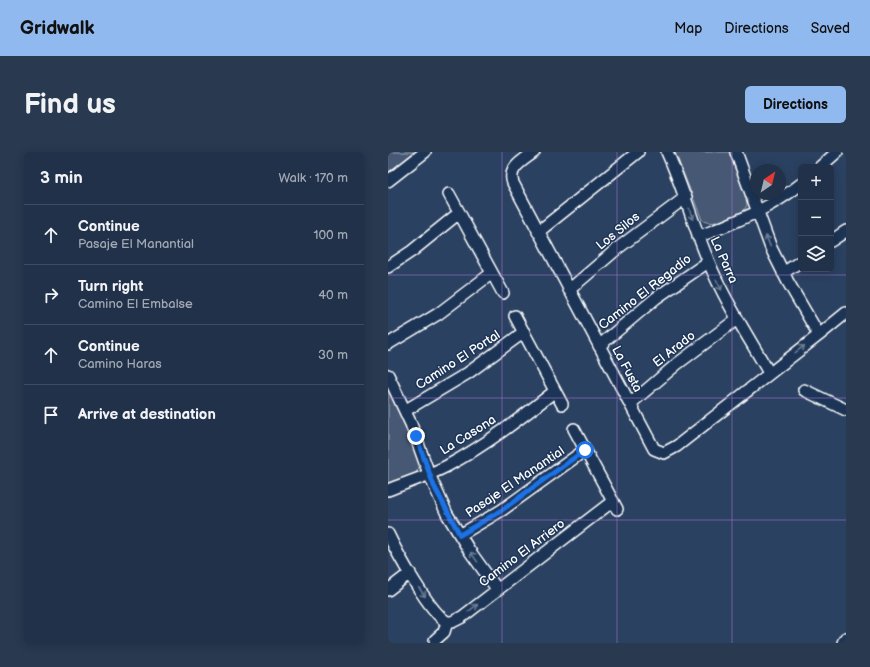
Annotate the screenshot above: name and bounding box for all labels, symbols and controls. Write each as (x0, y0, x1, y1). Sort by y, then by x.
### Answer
text: Gridwalk (20, 17, 95, 40)
text: Map (674, 20, 702, 37)
text: Directions (724, 20, 789, 37)
text: Saved (811, 20, 850, 37)
button: Directions (745, 86, 846, 123)
text: Find us (24, 88, 116, 121)
north arrow (750, 164, 786, 200)
map controls (798, 164, 834, 272)
button: + (798, 164, 834, 200)
text: 3 min (40, 168, 83, 188)
text: Walk · 170 m (278, 170, 348, 186)
button: − (798, 200, 834, 236)
street label: Los Silos (593, 208, 644, 253)
one-way arrow (688, 208, 695, 221)
text: Continue (78, 217, 140, 236)
icon: ahead (40, 224, 62, 246)
text: 100 m (313, 227, 348, 243)
street label: La Parra (707, 234, 741, 286)
one-way arrow (764, 235, 772, 247)
text: Pasaje El Manantial (78, 236, 194, 252)
button: layers (798, 236, 834, 272)
street label: Camino El Regadío (595, 251, 695, 333)
text: Turn right (78, 277, 143, 296)
one-way arrow (716, 279, 724, 291)
icon: right (40, 284, 62, 306)
text: 40 m (318, 287, 348, 303)
text: Camino El Embalse (78, 296, 193, 312)
street label: Camino El Portal (413, 327, 503, 393)
street label: El Arado (650, 327, 698, 371)
text: Continue (78, 337, 140, 356)
street label: La Fusta (608, 343, 646, 395)
icon: ahead (40, 344, 62, 366)
one-way arrow (794, 345, 805, 353)
text: 30 m (318, 347, 348, 363)
text: Camino Haras (78, 356, 162, 372)
icon: arrive (40, 404, 62, 426)
text: Arrive at destination (78, 405, 216, 424)
street label: La Casona (437, 412, 499, 458)
route end (407, 427, 425, 445)
route start (576, 441, 594, 459)
street label: Pasaje El Manantial (462, 443, 568, 521)
street label: Camino El Arriero (476, 515, 568, 591)
one-way arrow (470, 552, 478, 563)
one-way arrow (418, 586, 426, 597)
one-way arrow (468, 604, 479, 612)

